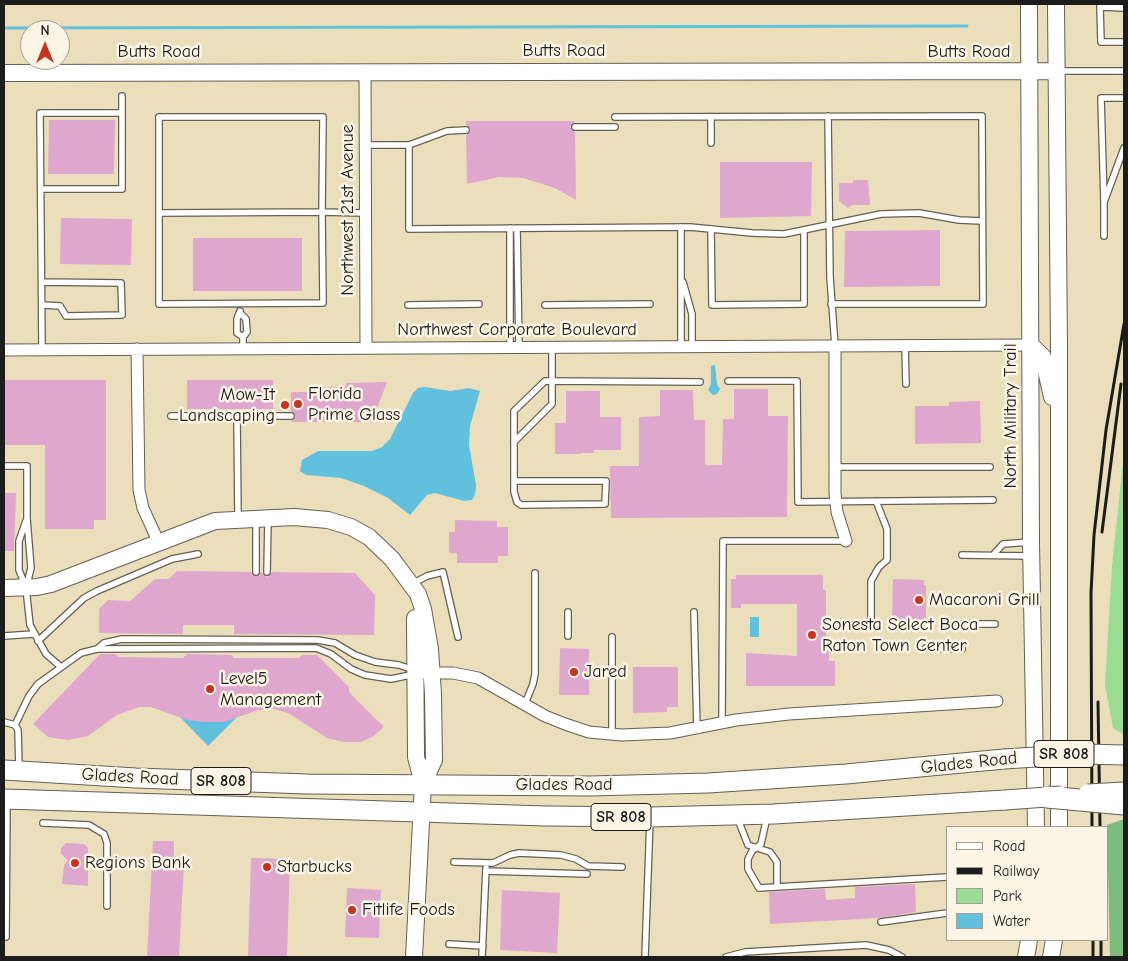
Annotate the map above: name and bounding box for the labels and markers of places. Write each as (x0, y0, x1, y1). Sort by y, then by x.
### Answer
place label: Florida Prime Glass (308, 383, 400, 426)
place label: Mow-It Landscaping (179, 384, 275, 426)
marker: Florida Prime Glass (292, 398, 304, 410)
marker: Mow-It Landscaping (279, 399, 291, 411)
place label: Macaroni Grill (929, 589, 1040, 611)
marker: Macaroni Grill (913, 594, 925, 606)
place label: Sonesta Select Boca Raton Town Center (822, 614, 978, 656)
marker: Sonesta Select Boca Raton Town Center (806, 629, 818, 641)
place label: Jared (584, 661, 627, 683)
marker: Jared (568, 666, 580, 678)
place label: Level5 Management (220, 668, 321, 711)
marker: Level5 Management (204, 683, 216, 695)
place label: Regions Bank (85, 852, 190, 874)
place label: Starbucks (277, 856, 352, 878)
marker: Regions Bank (69, 857, 81, 869)
marker: Starbucks (261, 861, 273, 873)
place label: Fitlife Foods (362, 899, 455, 921)
marker: Fitlife Foods (346, 904, 358, 916)

